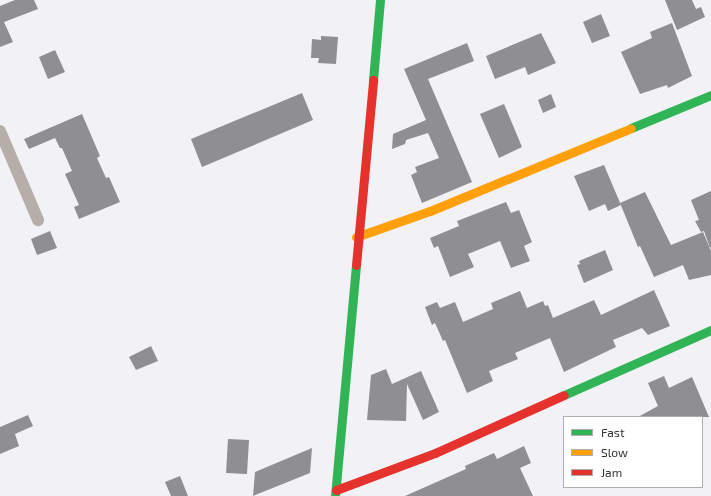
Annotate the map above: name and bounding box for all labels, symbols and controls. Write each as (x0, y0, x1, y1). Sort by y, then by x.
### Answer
legend (563, 416, 703, 488)
text: Fast (601, 425, 624, 439)
text: Slow (601, 445, 628, 459)
text: Jam (601, 465, 622, 479)

